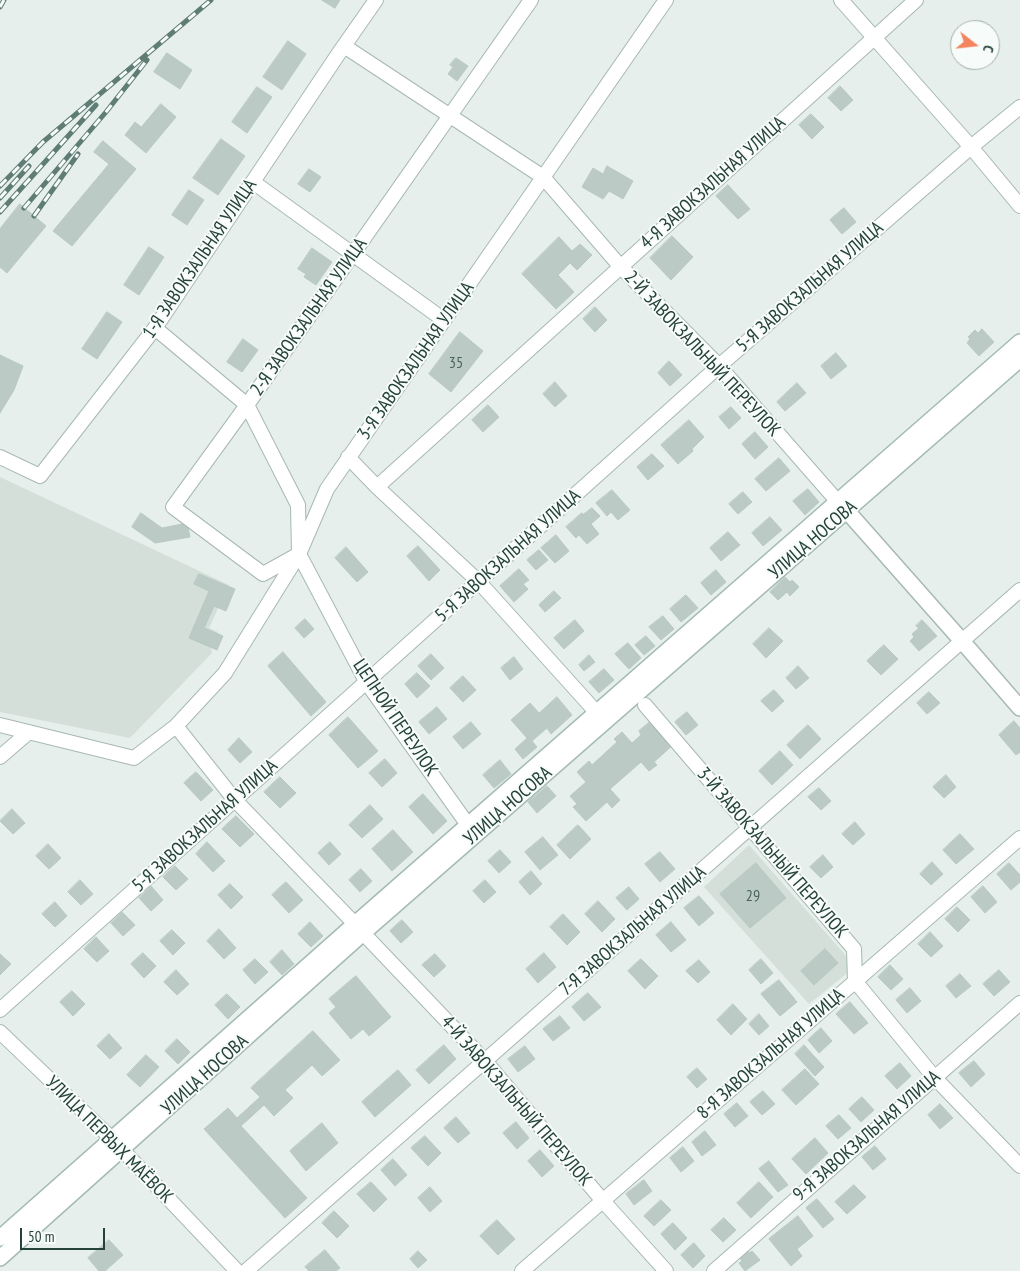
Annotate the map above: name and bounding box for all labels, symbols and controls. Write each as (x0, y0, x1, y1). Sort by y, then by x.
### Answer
north arrow (950, 20, 1000, 70)
text: С (979, 43, 998, 54)
street label: 4-Я ЗАВОКЗАЛЬНАЯ УЛИЦА (636, 112, 790, 254)
street label: 1-Я ЗАВОКЗАЛЬНАЯ УЛИЦА (138, 175, 262, 343)
street label: 5-Я ЗАВОКЗАЛЬНАЯ УЛИЦА (732, 217, 888, 357)
street label: 2-Я ЗАВОКЗАЛЬНАЯ УЛИЦА (246, 234, 372, 400)
street label: 2-Й ЗАВОКЗАЛЬНЫЙ ПЕРЕУЛОК (619, 266, 785, 442)
street label: 3-Я ЗАВОКЗАЛЬНАЯ УЛИЦА (353, 278, 479, 444)
house number: 35 (449, 353, 463, 373)
street label: 5-Я ЗАВОКЗАЛЬНАЯ УЛИЦА (431, 485, 585, 627)
street label: УЛИЦА НОСОВА (764, 496, 862, 584)
street label: ЦЕПНОЙ ПЕРЕУЛОК (347, 655, 443, 781)
street label: 5-Я ЗАВОКЗАЛЬНАЯ УЛИЦА (128, 755, 282, 897)
street label: УЛИЦА НОСОВА (459, 762, 557, 850)
street label: 3-Й ЗАВОКЗАЛЬНЫЙ ПЕРЕУЛОК (692, 763, 852, 943)
street label: 7-Я ЗАВОКЗАЛЬНАЯ УЛИЦА (555, 861, 711, 1001)
house number: 29 (746, 886, 760, 906)
street label: 8-Я ЗАВОКЗАЛЬНАЯ УЛИЦА (693, 984, 849, 1124)
street label: 4-Й ЗАВОКЗАЛЬНЫЙ ПЕРЕУЛОК (436, 1011, 596, 1191)
street label: УЛИЦА НОСОВА (157, 1030, 253, 1120)
street label: 9-Я ЗАВОКЗАЛЬНАЯ УЛИЦА (789, 1066, 945, 1206)
street label: УЛИЦА ПЕРВЫХ МАЁВОК (41, 1072, 177, 1208)
scale bar (22, 1218, 108, 1250)
text: 50 m (28, 1227, 54, 1246)

